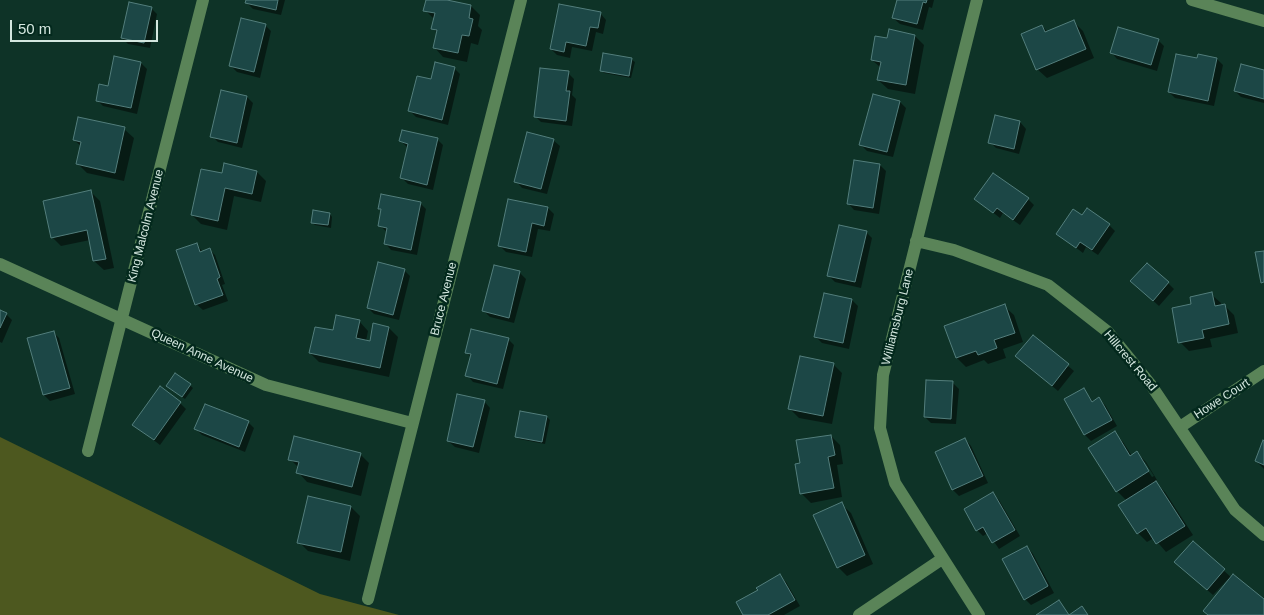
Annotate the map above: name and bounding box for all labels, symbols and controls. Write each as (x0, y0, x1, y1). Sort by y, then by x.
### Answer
scale bar (12, 10, 160, 42)
text: 50 m (18, 20, 51, 37)
street label: King Malcolm Avenue (125, 168, 167, 284)
street label: Bruce Avenue (428, 261, 460, 337)
street label: Williamsburg Lane (879, 267, 917, 367)
street label: Queen Anne Avenue (149, 326, 255, 386)
street label: Hillcrest Road (1100, 328, 1160, 394)
street label: Howe Court (1192, 376, 1252, 422)

